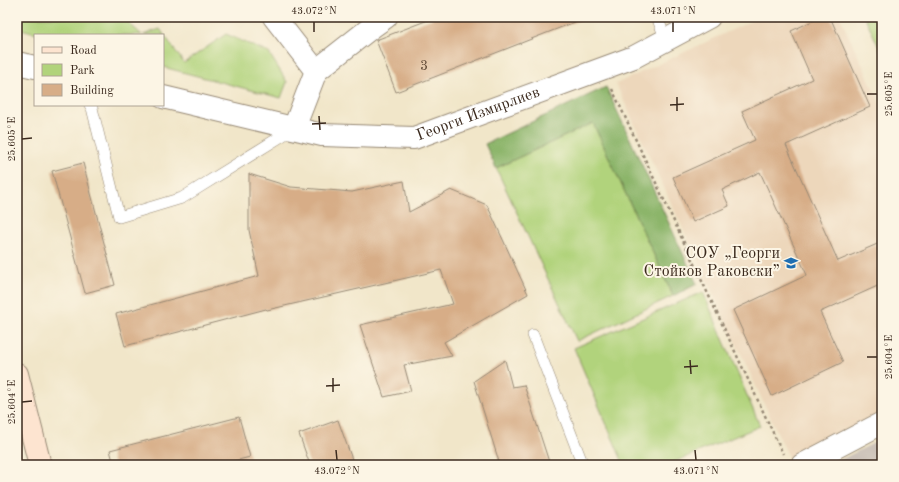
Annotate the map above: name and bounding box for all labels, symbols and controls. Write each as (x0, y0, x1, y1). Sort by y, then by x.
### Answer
text: 43.072°N (291, 6, 337, 16)
text: 43.071°N (650, 6, 696, 16)
legend (34, 34, 164, 106)
text: Road (70, 45, 97, 57)
house number: 3 (420, 59, 428, 73)
text: Park (70, 65, 95, 77)
text: 25.605°E (884, 72, 894, 116)
street label: Георги Измирлиев (414, 84, 542, 144)
text: Building (70, 85, 114, 97)
text: 25.605°E (7, 117, 17, 161)
place label: СОУ „Георги Стойков Раковски” (644, 246, 780, 280)
school or university icon: СОУ „Георги Стойков Раковски” (783, 255, 799, 271)
text: 25.604°E (884, 335, 894, 379)
text: 25.604°E (7, 380, 17, 424)
text: 43.072°N (314, 466, 360, 476)
text: 43.071°N (673, 466, 719, 476)

